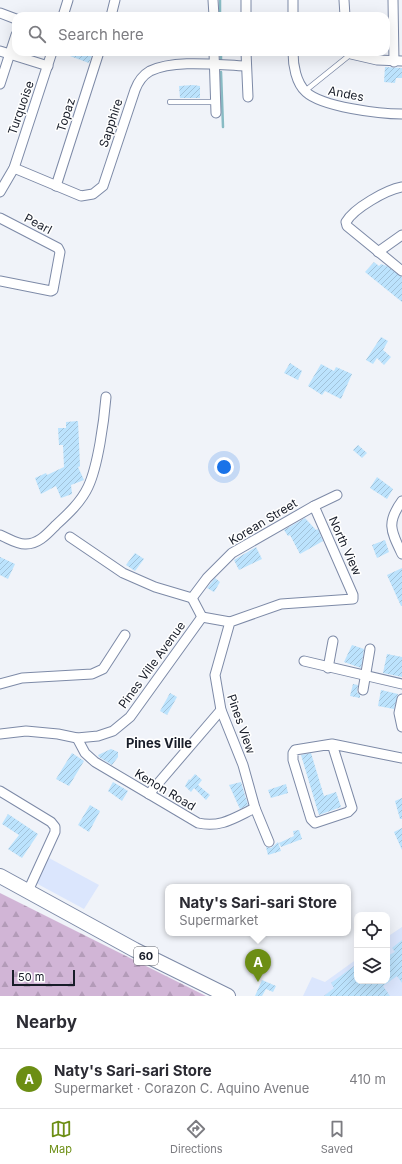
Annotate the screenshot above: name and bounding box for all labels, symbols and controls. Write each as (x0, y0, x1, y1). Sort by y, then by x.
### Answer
search box (12, 12, 390, 56)
icon: search (26, 23, 48, 45)
text: Search here (58, 25, 144, 44)
street label: Turquoise (4, 79, 37, 137)
street label: Andes (327, 83, 365, 104)
street label: Topaz (53, 96, 78, 134)
street label: Sapphire (96, 97, 125, 149)
street label: Pearl (22, 210, 55, 237)
your location (214, 457, 234, 477)
street label: Korean Street (226, 495, 300, 548)
street label: North View (326, 514, 365, 578)
street label: Pines Ville Avenue (115, 618, 188, 711)
street label: Pines View (224, 692, 259, 756)
district label: Pines Ville (126, 735, 192, 751)
street label: Kenon Road (132, 766, 198, 814)
popup (165, 884, 351, 936)
text: Naty's Sari-sari Store (179, 893, 337, 912)
text: Supermarket (179, 912, 258, 928)
map controls (354, 912, 390, 984)
button: locate (354, 912, 390, 948)
road number: 60 (134, 947, 158, 965)
button: layers (354, 948, 390, 984)
pin: A (245, 949, 271, 982)
scale bar (12, 968, 75, 987)
text: 50 m (18, 970, 44, 984)
text: Nearby (16, 1012, 77, 1032)
text: Naty's Sari-sari Store (54, 1061, 212, 1080)
text: A (24, 1071, 34, 1087)
text: 410 m (349, 1071, 386, 1087)
text: Supermarket · Corazon C. Aquino Avenue (54, 1080, 309, 1096)
tab: Map (49, 1118, 72, 1156)
tab: Directions (170, 1118, 223, 1156)
tab: Saved (321, 1118, 353, 1156)

